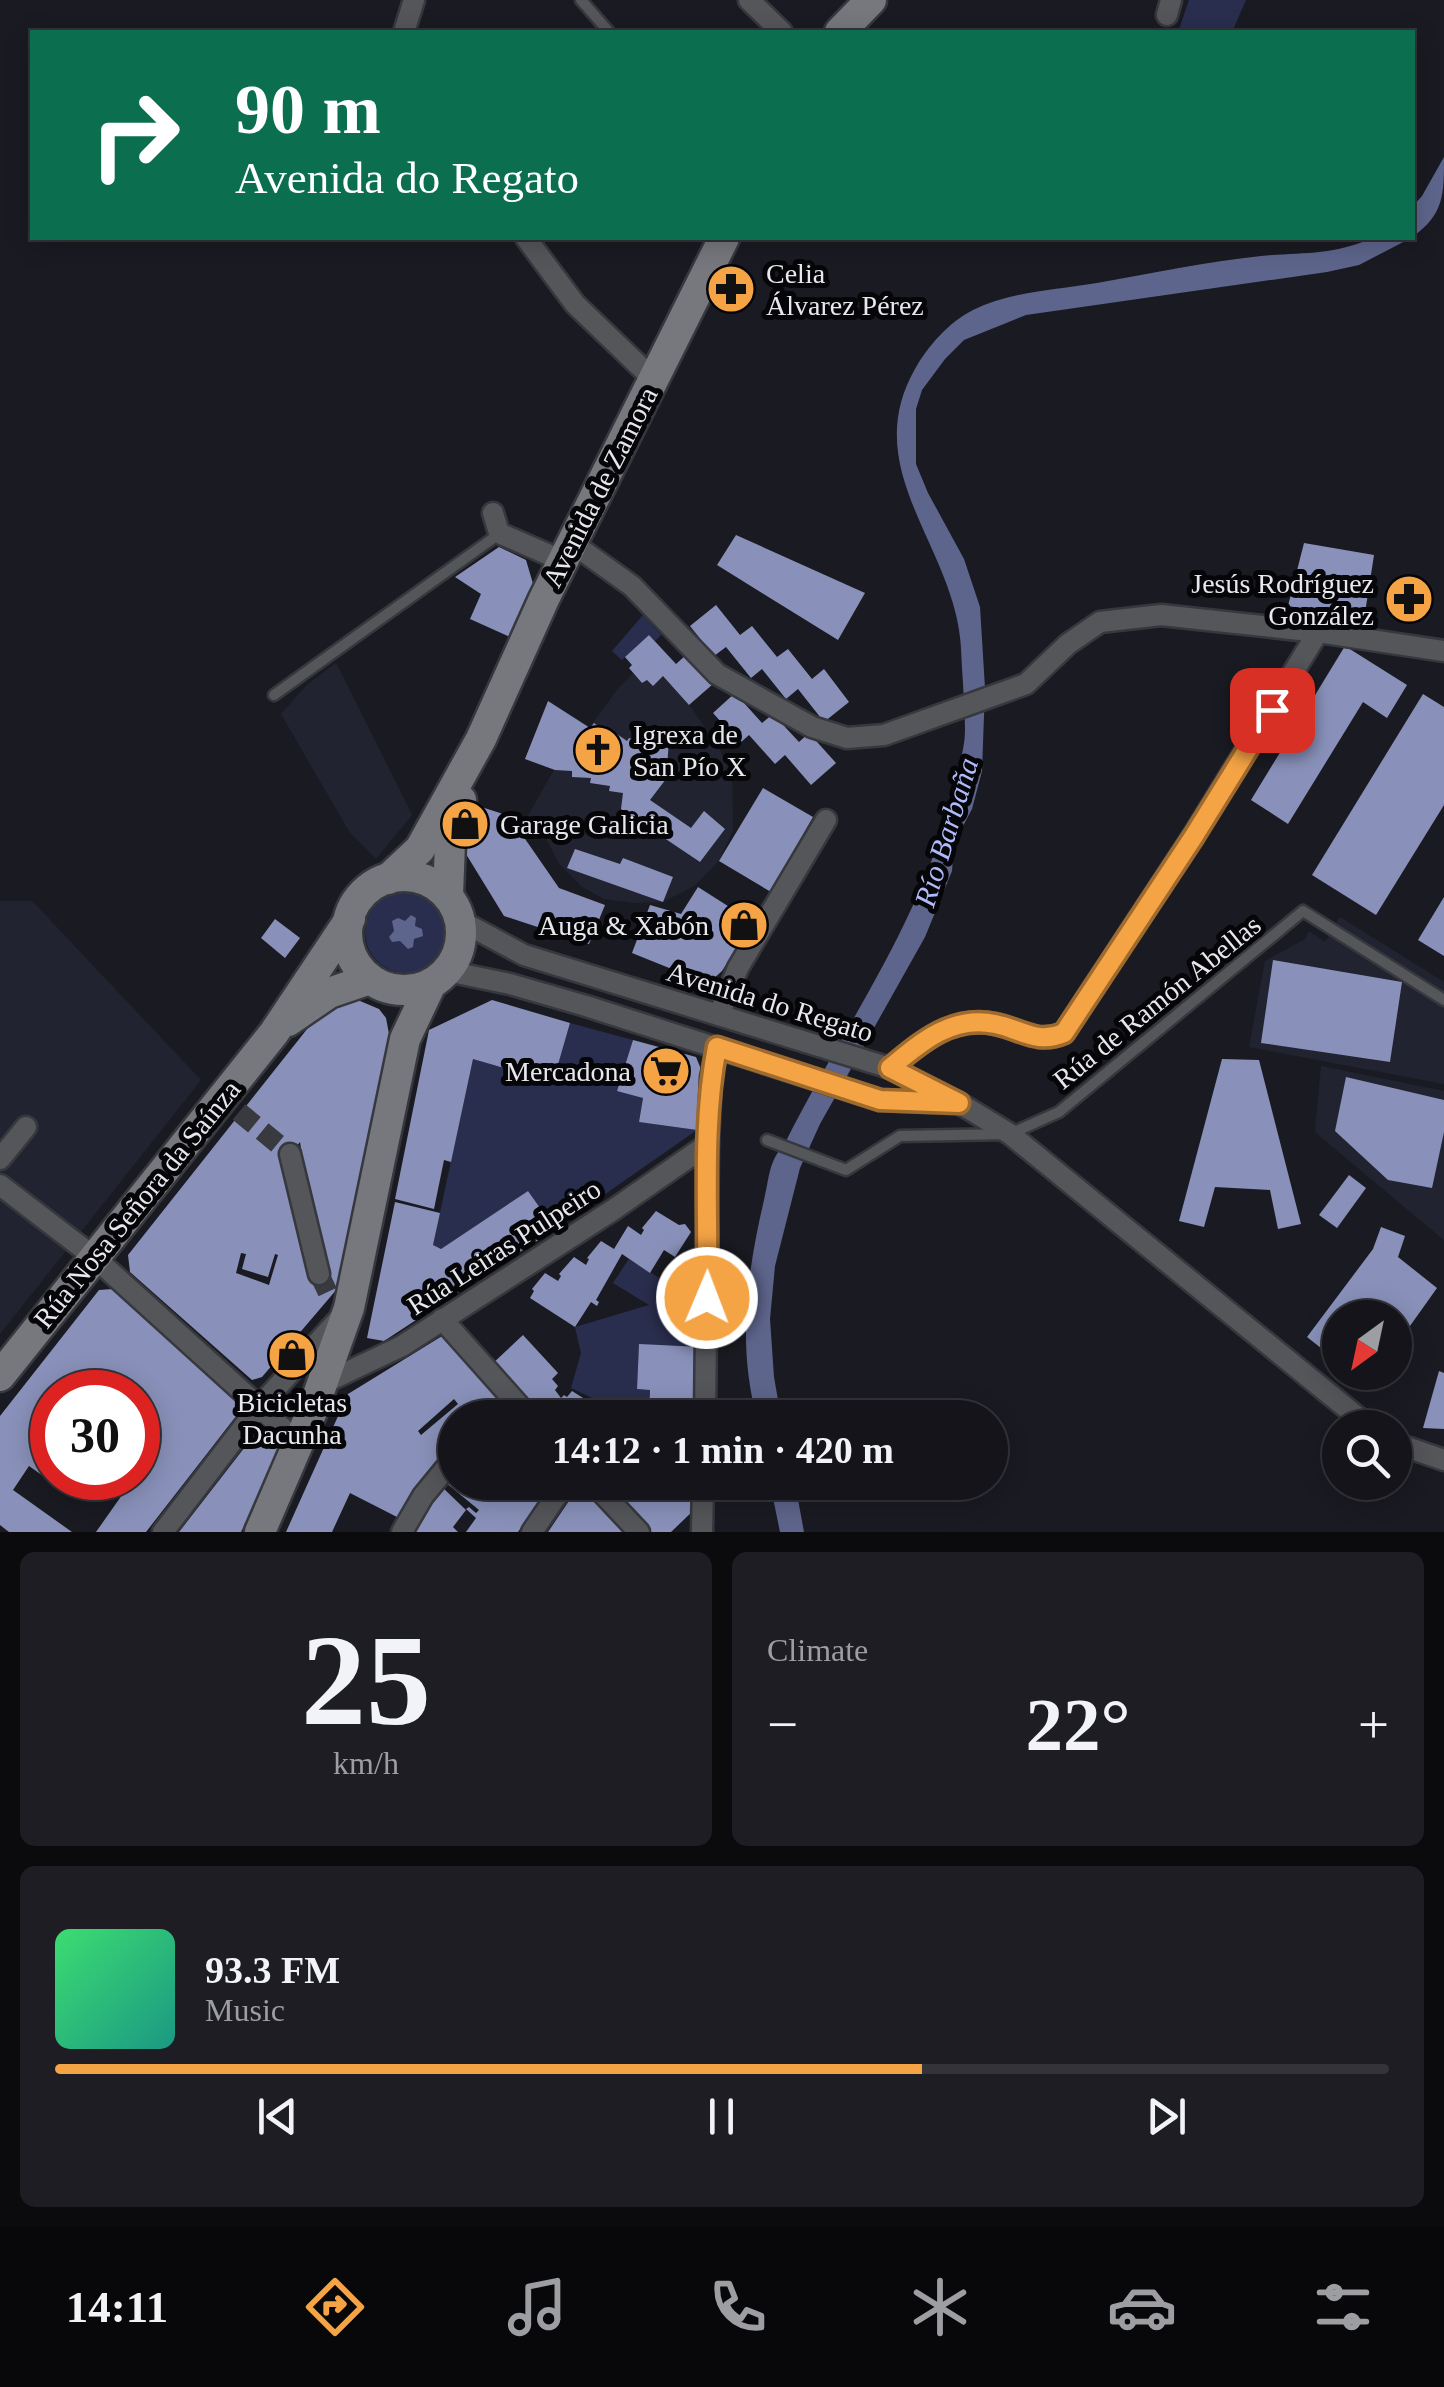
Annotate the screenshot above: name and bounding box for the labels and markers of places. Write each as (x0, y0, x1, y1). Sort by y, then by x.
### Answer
place label: Celia Álvarez Pérez (766, 258, 924, 321)
pharmacy icon: Celia Álvarez Pérez (705, 263, 757, 315)
place label: Jesús Rodríguez González (1191, 568, 1374, 631)
pharmacy icon: Jesús Rodríguez González (1383, 573, 1435, 625)
pin (1230, 668, 1315, 753)
place label: Igrexa de San Pío X (633, 719, 747, 782)
church icon: Igrexa de San Pío X (572, 724, 624, 776)
shop icon: Garage Galicia (439, 798, 491, 850)
place label: Garage Galicia (500, 809, 669, 840)
shop icon: Auga & Xabón (718, 899, 770, 951)
place label: Auga & Xabón (538, 910, 709, 941)
supermarket icon: Mercadona (640, 1045, 692, 1097)
place label: Mercadona (505, 1056, 632, 1087)
shop icon: Bicicletas Dacunha (266, 1329, 318, 1381)
place label: Bicicletas Dacunha (237, 1387, 347, 1450)

